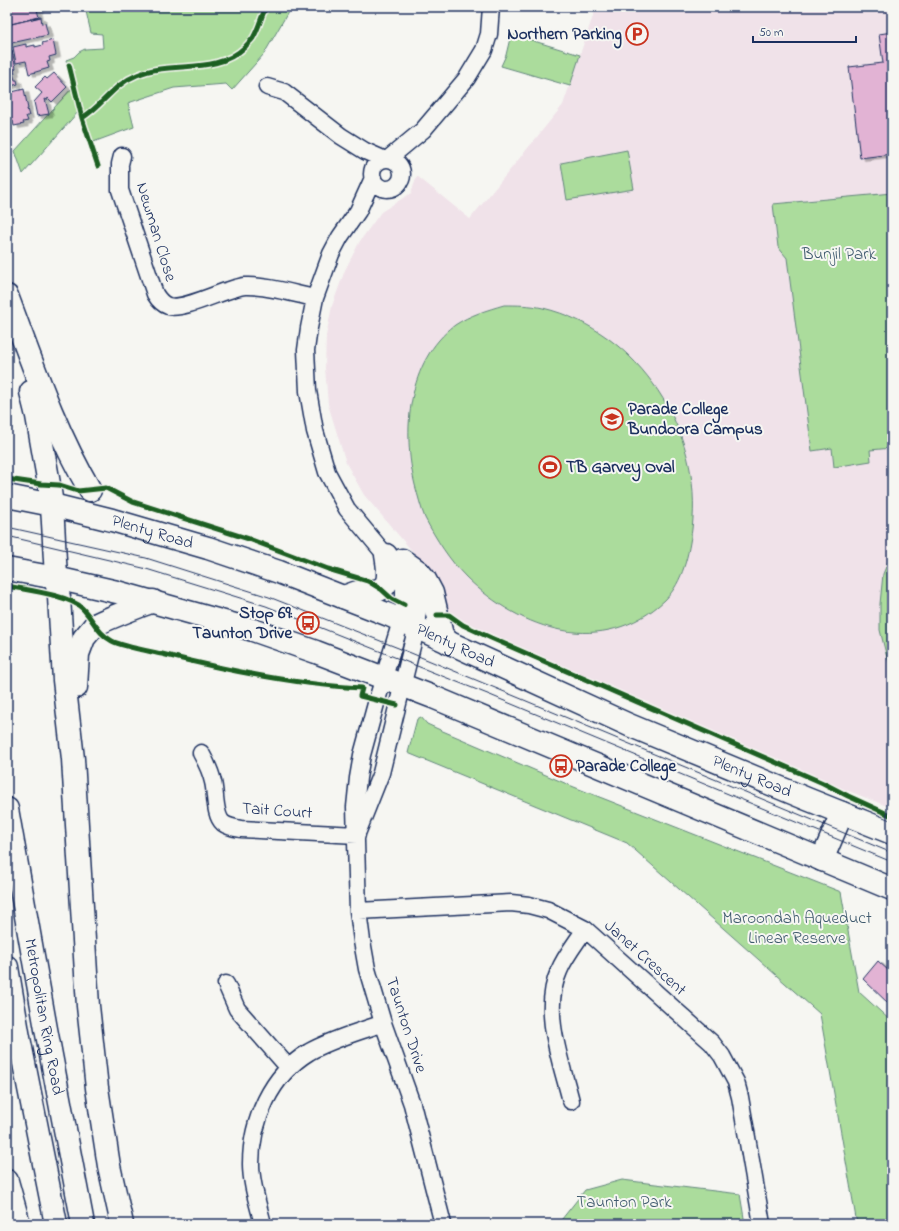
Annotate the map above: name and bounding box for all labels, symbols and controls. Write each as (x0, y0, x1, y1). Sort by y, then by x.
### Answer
scale bar (753, 18, 856, 44)
parking icon: Northern Parking (624, 21, 650, 47)
place label: Northern Parking (507, 22, 622, 49)
text: 50 m (759, 24, 783, 42)
street label: Newman Close (129, 179, 183, 285)
park label: Bunjil Park (801, 242, 876, 267)
place label: Parade College Bundoora Campus (627, 397, 763, 442)
school or university icon: Parade College Bundoora Campus (599, 406, 625, 432)
sports icon: TB Garvey Oval (537, 454, 563, 480)
place label: TB Garvey Oval (566, 455, 675, 482)
street label: Plenty Road (109, 508, 197, 556)
place label: Stop 69: Taunton Drive (192, 601, 293, 646)
bus stop icon: Stop 69: Taunton Drive (295, 610, 321, 636)
street label: Plenty Road (412, 617, 499, 675)
street label: Plenty Road (708, 748, 796, 804)
bus stop icon: Parade College (548, 753, 574, 779)
place label: Parade College (576, 754, 678, 781)
street label: Tait Court (241, 796, 313, 826)
park label: Maroondah Aqueduct Linear Reserve (722, 906, 872, 951)
street label: Janet Crescent (598, 914, 692, 1002)
street label: Metropolitan Ring Road (18, 936, 71, 1097)
street label: Taunton Drive (379, 974, 433, 1077)
park label: Taunton Park (577, 1190, 672, 1215)

